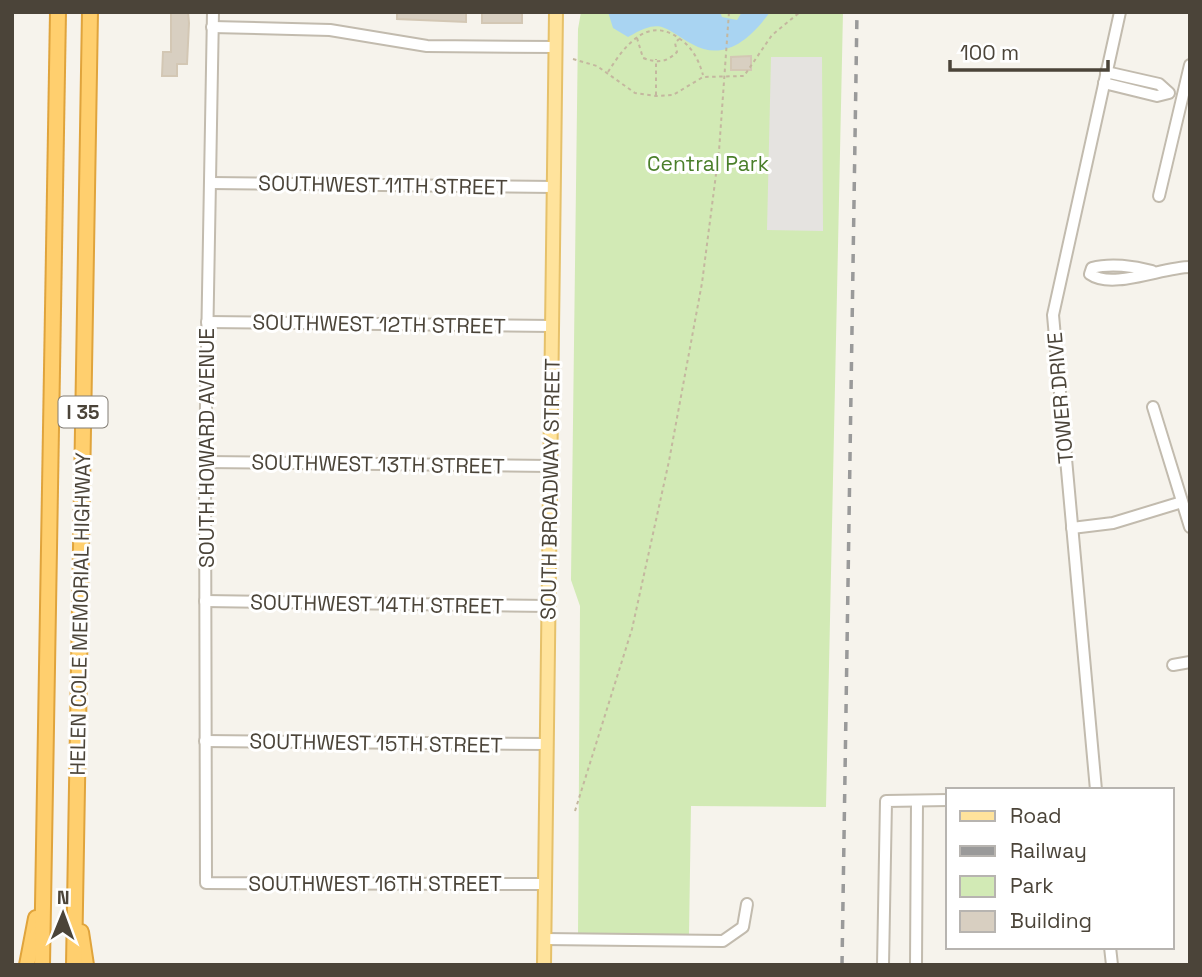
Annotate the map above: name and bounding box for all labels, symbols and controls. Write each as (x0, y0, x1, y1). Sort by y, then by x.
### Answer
scale bar (950, 28, 1108, 72)
text: 100 m (960, 39, 1019, 66)
park label: Central Park (647, 150, 769, 177)
street label: SOUTHWEST 11TH STREET (258, 169, 508, 201)
street label: SOUTHWEST 12TH STREET (252, 308, 506, 340)
street label: SOUTH HOWARD AVENUE (193, 328, 220, 568)
street label: TOWER DRIVE (1041, 331, 1079, 465)
street label: SOUTH BROADWAY STREET (534, 358, 566, 620)
road number: I 35 (58, 396, 108, 428)
street label: SOUTHWEST 13TH STREET (251, 448, 505, 480)
street label: HELEN COLE MEMORIAL HIGHWAY (64, 452, 96, 776)
street label: SOUTHWEST 14TH STREET (250, 588, 504, 620)
street label: SOUTHWEST 15TH STREET (249, 727, 503, 759)
legend (946, 788, 1174, 949)
text: Road (1010, 802, 1062, 829)
text: Railway (1010, 837, 1087, 864)
street label: SOUTHWEST 16TH STREET (248, 870, 502, 897)
text: Park (1010, 872, 1054, 899)
north arrow (28, 879, 98, 949)
text: N (57, 885, 70, 910)
text: Building (1010, 907, 1092, 934)

